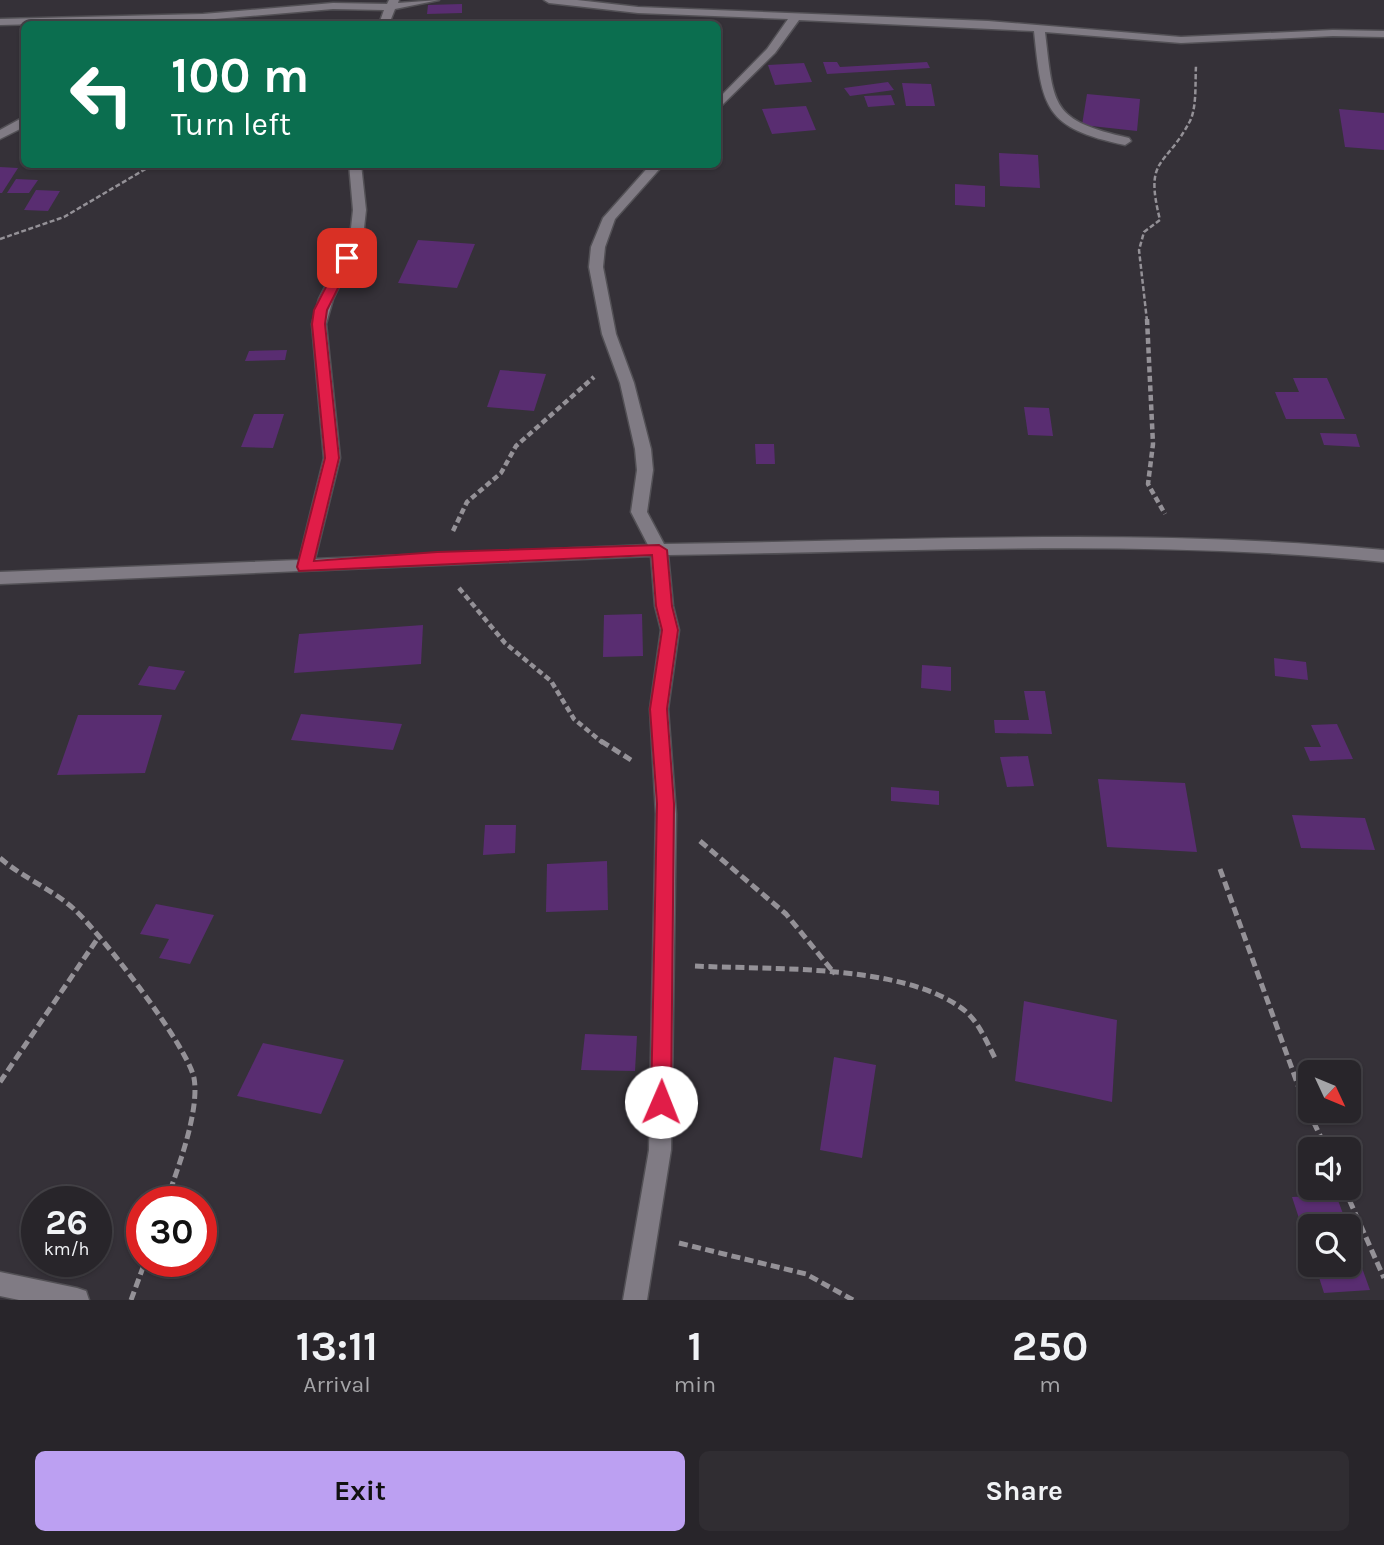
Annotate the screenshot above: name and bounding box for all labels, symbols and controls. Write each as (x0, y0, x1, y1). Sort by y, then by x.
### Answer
text: 100 m (171, 47, 309, 104)
icon: left (56, 49, 147, 140)
text: Turn left (171, 106, 291, 143)
pin (317, 228, 377, 288)
icon: arrive (328, 239, 366, 277)
north arrow (1298, 1060, 1362, 1124)
map controls (1298, 1060, 1361, 1277)
position arrow (624, 1065, 698, 1139)
button: sound (1298, 1137, 1361, 1200)
speed limit sign: 30 (126, 1186, 217, 1277)
text: 26 (45, 1202, 88, 1243)
button: search (1298, 1214, 1361, 1277)
text: km/h (44, 1238, 89, 1260)
text: 13:11 (296, 1321, 378, 1371)
text: 1 (687, 1321, 702, 1371)
text: 250 (1012, 1321, 1088, 1371)
text: Arrival (303, 1371, 371, 1398)
text: min (674, 1371, 716, 1398)
text: m (1039, 1371, 1061, 1398)
button: Exit (35, 1451, 685, 1531)
button: Share (699, 1451, 1349, 1531)

